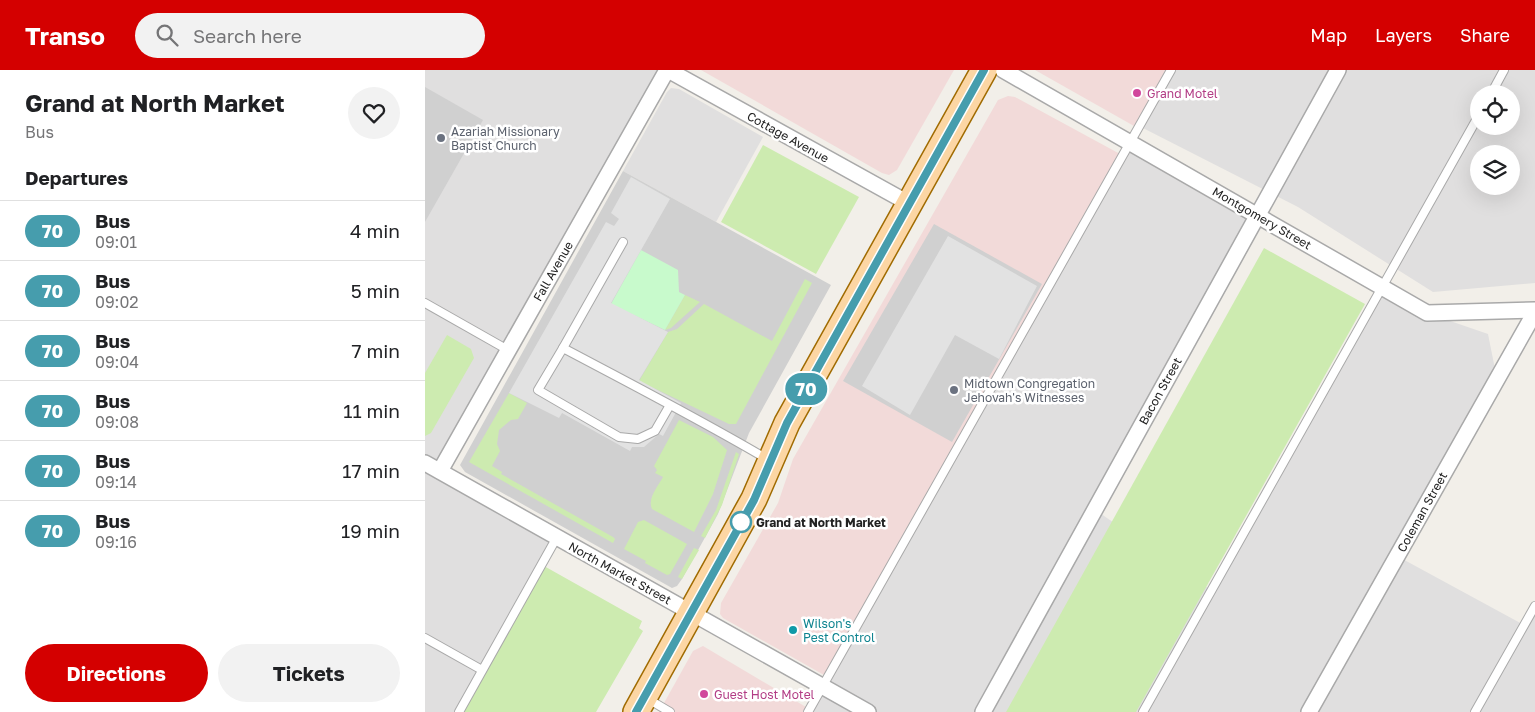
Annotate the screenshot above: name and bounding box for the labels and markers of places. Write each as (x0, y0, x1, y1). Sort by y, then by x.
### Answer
place label: Grand Motel (1147, 86, 1218, 101)
marker: Grand Motel (1131, 87, 1143, 99)
place label: Azariah Missionary Baptist Church (451, 124, 560, 153)
marker: Azariah Missionary Baptist Church (435, 132, 447, 144)
place label: Midtown Congregation Jehovah's Witnesses (964, 376, 1095, 405)
marker: Midtown Congregation Jehovah's Witnesses (948, 384, 960, 396)
marker: Grand at North Market (730, 511, 752, 533)
place label: Grand at North Market (756, 515, 886, 530)
place label: Wilson's Pest Control (803, 616, 875, 645)
marker: Wilson's Pest Control (787, 624, 799, 636)
place label: Guest Host Motel (714, 687, 815, 702)
marker: Guest Host Motel (698, 688, 710, 700)

